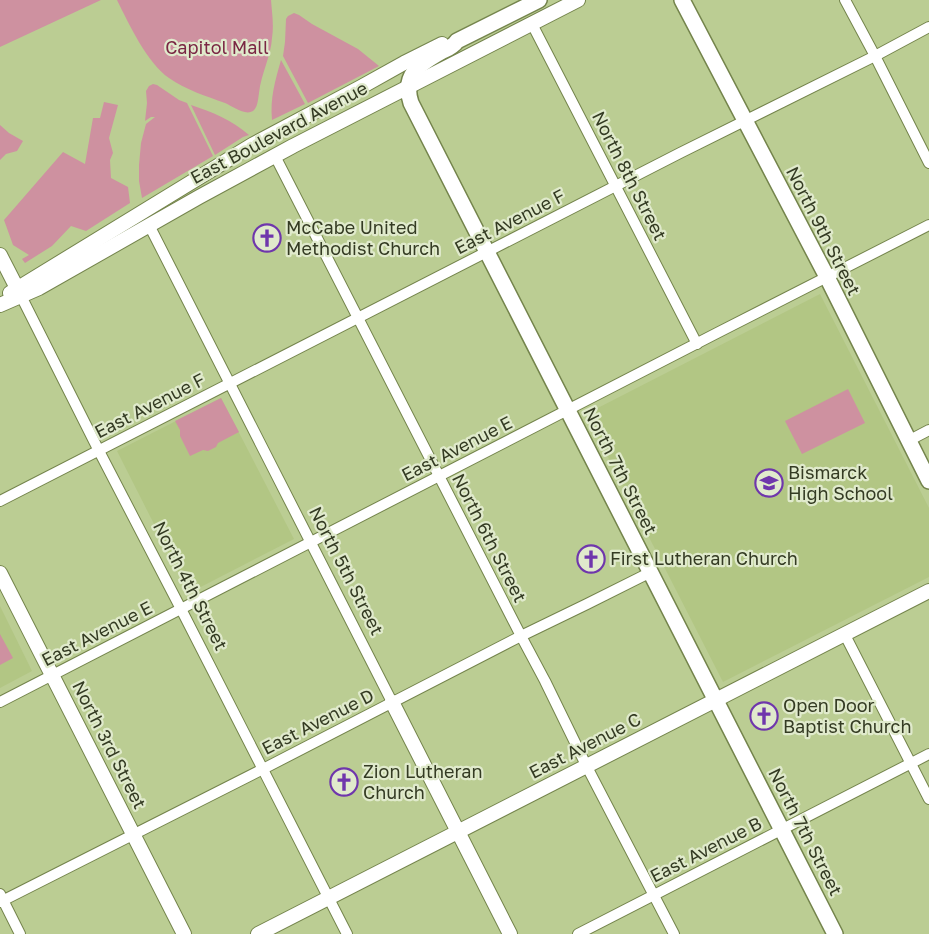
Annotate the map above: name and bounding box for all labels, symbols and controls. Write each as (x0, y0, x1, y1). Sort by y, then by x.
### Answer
park label: Capitol Mall (165, 36, 269, 58)
street label: East Boulevard Avenue (186, 76, 371, 188)
street label: North 8th Street (588, 107, 672, 244)
street label: North 9th Street (782, 162, 866, 299)
street label: East Avenue F (451, 184, 568, 258)
place label: McCabe United Methodist Church (286, 216, 440, 259)
church icon: McCabe United Methodist Church (252, 223, 282, 253)
street label: East Avenue F (91, 368, 208, 442)
street label: North 7th Street (579, 403, 663, 538)
street label: East Avenue E (398, 411, 516, 485)
place label: Bismarck High School (788, 461, 893, 504)
school or university icon: Bismarck High School (754, 468, 784, 498)
street label: North 6th Street (448, 469, 532, 606)
street label: North 5th Street (305, 503, 389, 638)
street label: North 4th Street (149, 517, 233, 654)
church icon: First Lutheran Church (576, 544, 606, 574)
place label: First Lutheran Church (610, 547, 798, 569)
street label: East Avenue E (38, 596, 156, 670)
street label: North 3rd Street (68, 677, 152, 812)
street label: East Avenue D (258, 683, 377, 759)
place label: Open Door Baptist Church (783, 694, 911, 737)
church icon: Open Door Baptist Church (749, 701, 779, 731)
street label: East Avenue C (525, 708, 644, 783)
place label: Zion Lutheran Church (363, 760, 483, 803)
street label: North 7th Street (764, 764, 848, 899)
church icon: Zion Lutheran Church (329, 767, 359, 797)
street label: East Avenue B (646, 812, 765, 887)

